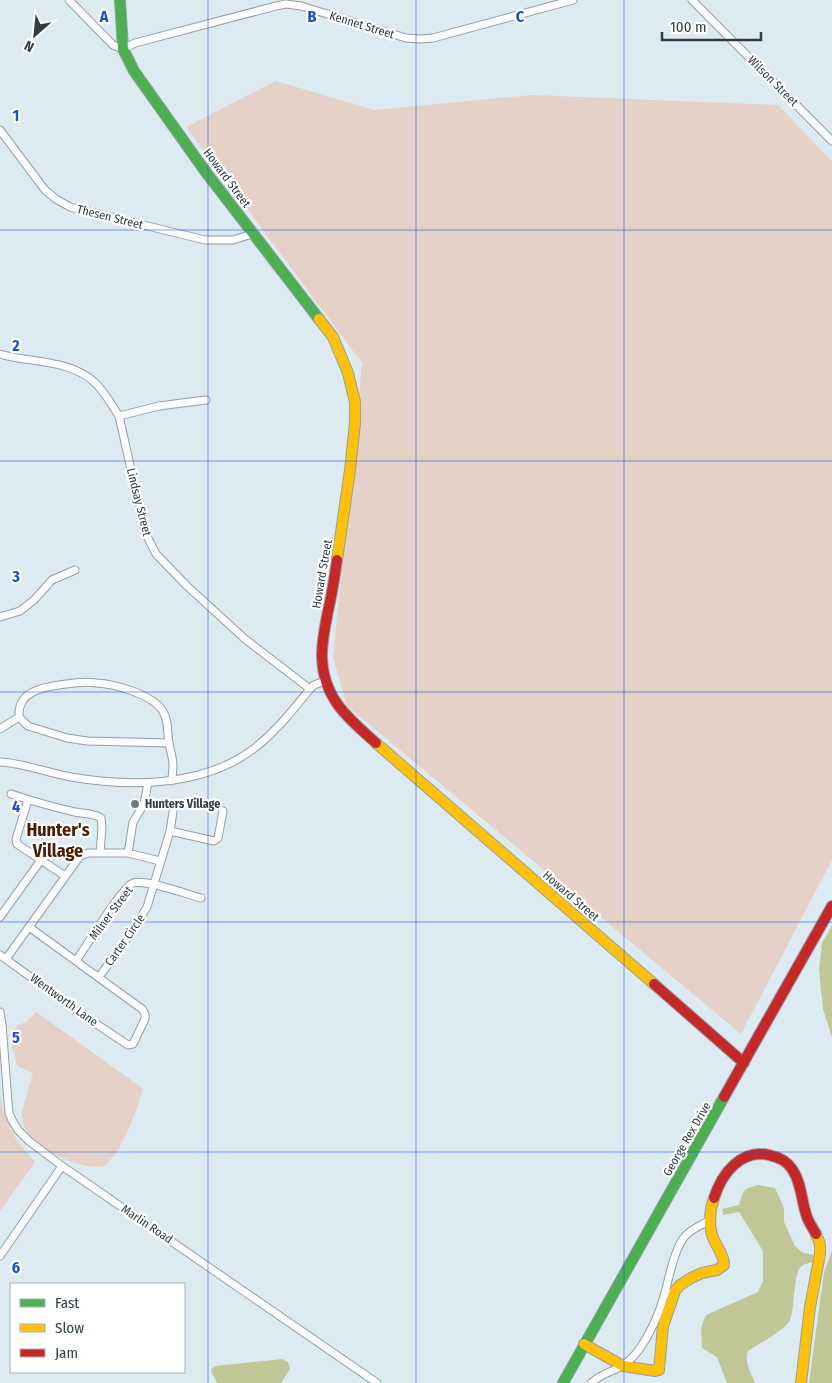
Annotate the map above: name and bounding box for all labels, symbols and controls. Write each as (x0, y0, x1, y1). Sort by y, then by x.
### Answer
text: A (99, 7, 109, 26)
text: B (308, 7, 317, 26)
text: C (516, 7, 525, 26)
street label: Kennet Street (328, 9, 396, 42)
north arrow (10, 10, 60, 60)
scale bar (662, 10, 761, 42)
text: 100 m (670, 18, 707, 36)
text: N (22, 37, 37, 56)
street label: Wilson Street (745, 53, 801, 109)
text: 1 (13, 106, 19, 125)
street label: Howard Street (200, 146, 254, 210)
street label: Thesen Street (76, 202, 145, 232)
text: 2 (11, 336, 20, 355)
street label: Lindsay Street (124, 467, 154, 537)
street label: Howard Street (309, 538, 335, 610)
text: 3 (11, 567, 20, 586)
text: 4 (12, 797, 20, 816)
place label: Hunters Village (145, 797, 220, 811)
marker: Hunters Village (129, 798, 141, 810)
district label: Hunter's Village (26, 819, 90, 862)
street label: Howard Street (540, 868, 602, 924)
street label: Milner Street (86, 883, 136, 943)
street label: Carter Circle (102, 911, 148, 969)
street label: Wentworth Lane (28, 971, 100, 1029)
text: 5 (12, 1028, 20, 1047)
street label: George Rex Drive (660, 1100, 714, 1178)
street label: Marlin Road (119, 1202, 175, 1246)
text: 6 (12, 1258, 20, 1277)
legend (10, 1283, 185, 1373)
text: Fast (55, 1294, 79, 1312)
text: Slow (55, 1319, 84, 1337)
text: Jam (55, 1344, 78, 1362)

